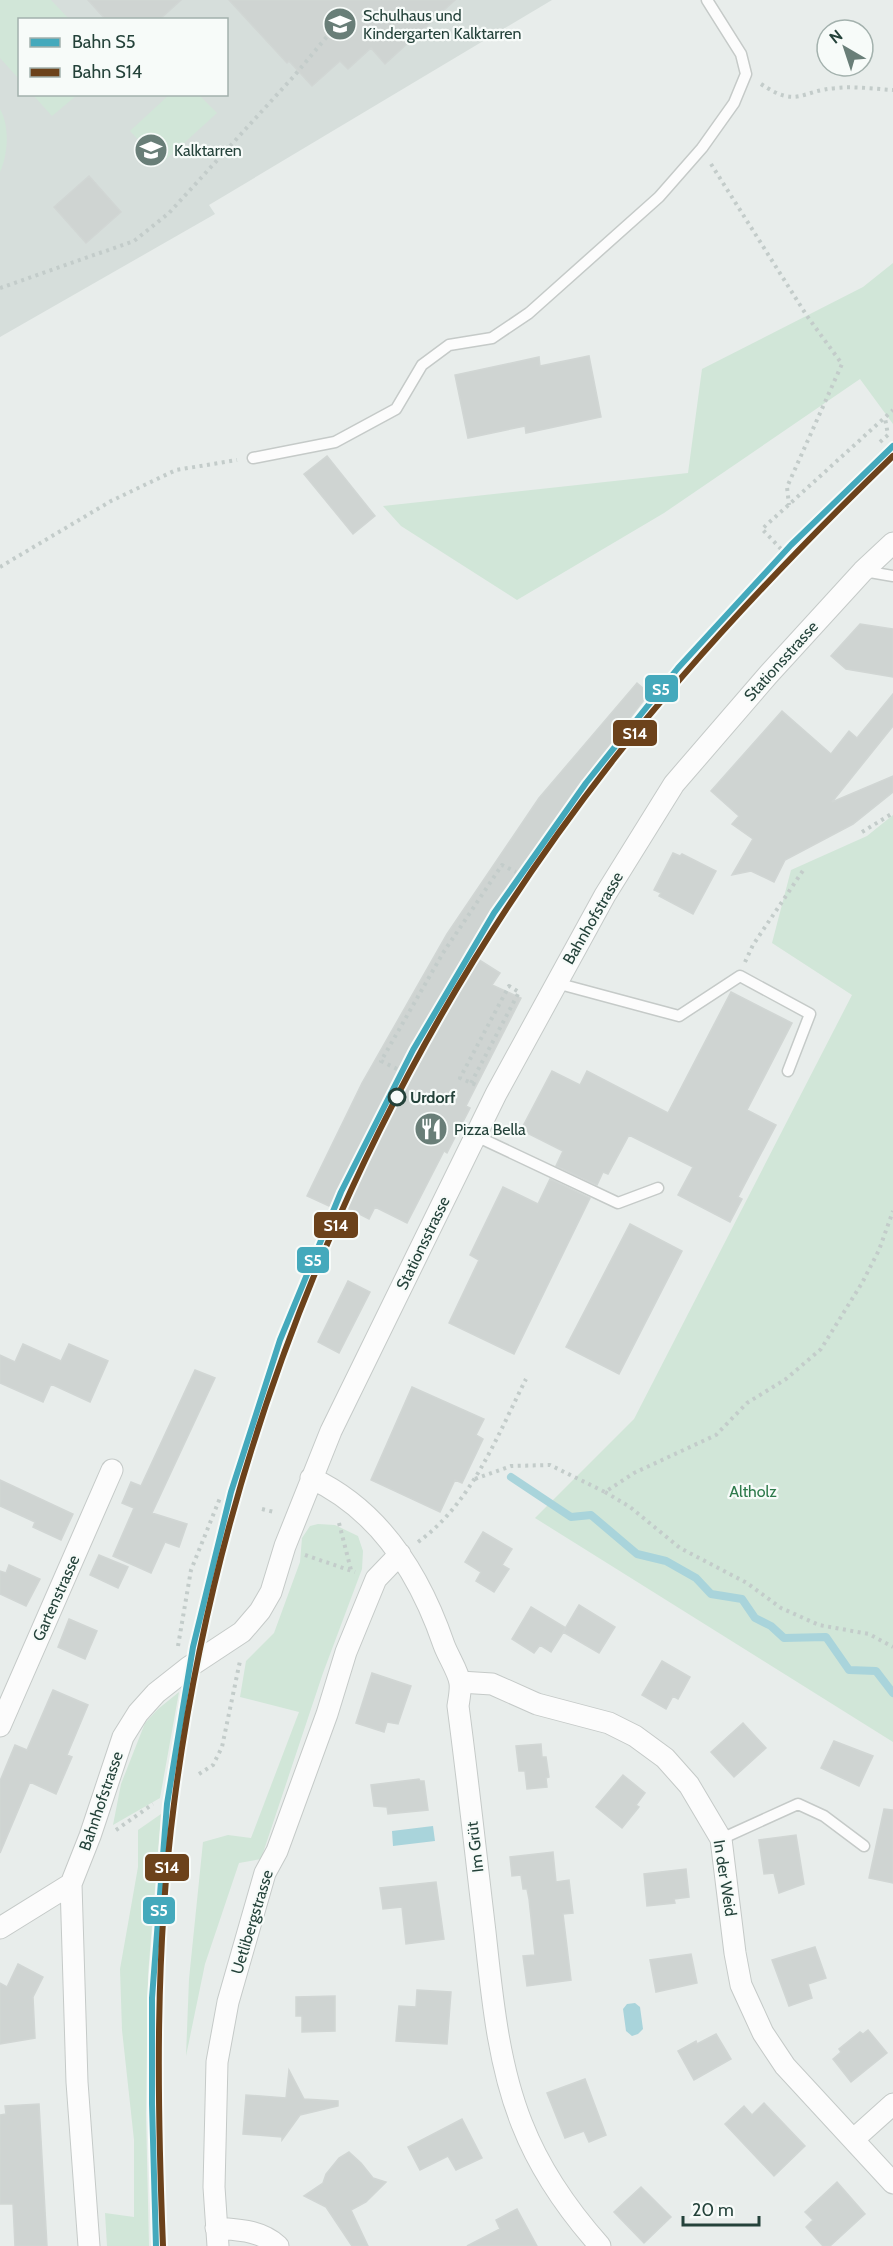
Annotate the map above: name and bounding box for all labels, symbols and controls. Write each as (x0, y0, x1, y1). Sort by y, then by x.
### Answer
school or university icon: Schulhaus und Kindergarten Kalktarren (322, 6, 358, 42)
place label: Schulhaus und Kindergarten Kalktarren (363, 6, 521, 43)
legend (18, 18, 228, 96)
north arrow (815, 18, 875, 78)
text: N (826, 26, 846, 48)
text: Bahn S5 (72, 31, 136, 53)
text: Bahn S14 (72, 61, 142, 83)
school or university icon: Kalktarren (133, 132, 169, 168)
place label: Kalktarren (174, 141, 242, 160)
street label: Stationsstrasse (740, 617, 822, 705)
line badge: S5 (644, 674, 679, 703)
text: S5 (652, 680, 670, 699)
line badge: S14 (612, 719, 658, 747)
text: S14 (622, 724, 648, 743)
street label: Bahnhofstrasse (559, 868, 627, 968)
marker: Urdorf (388, 1088, 406, 1106)
place label: Urdorf (410, 1088, 456, 1107)
restaurant icon: Pizza Bella (413, 1111, 449, 1147)
place label: Pizza Bella (454, 1120, 526, 1139)
street label: Stationsstrasse (392, 1193, 454, 1293)
line badge: S14 (313, 1211, 359, 1239)
text: S14 (323, 1216, 349, 1235)
line badge: S5 (296, 1246, 330, 1274)
text: S5 (304, 1251, 322, 1270)
park label: Altholz (729, 1482, 777, 1501)
street label: Gartenstrasse (29, 1552, 83, 1644)
street label: Bahnhofstrasse (75, 1749, 127, 1853)
street label: Im Grüt (462, 1820, 488, 1873)
street label: In der Weid (710, 1838, 740, 1918)
line badge: S14 (144, 1853, 190, 1882)
text: S14 (154, 1858, 180, 1877)
street label: Uetlibergstrasse (227, 1867, 277, 1977)
line badge: S5 (142, 1896, 176, 1925)
text: S5 (150, 1901, 168, 1920)
scale bar (683, 2189, 760, 2227)
text: 20 m (692, 2199, 734, 2221)

